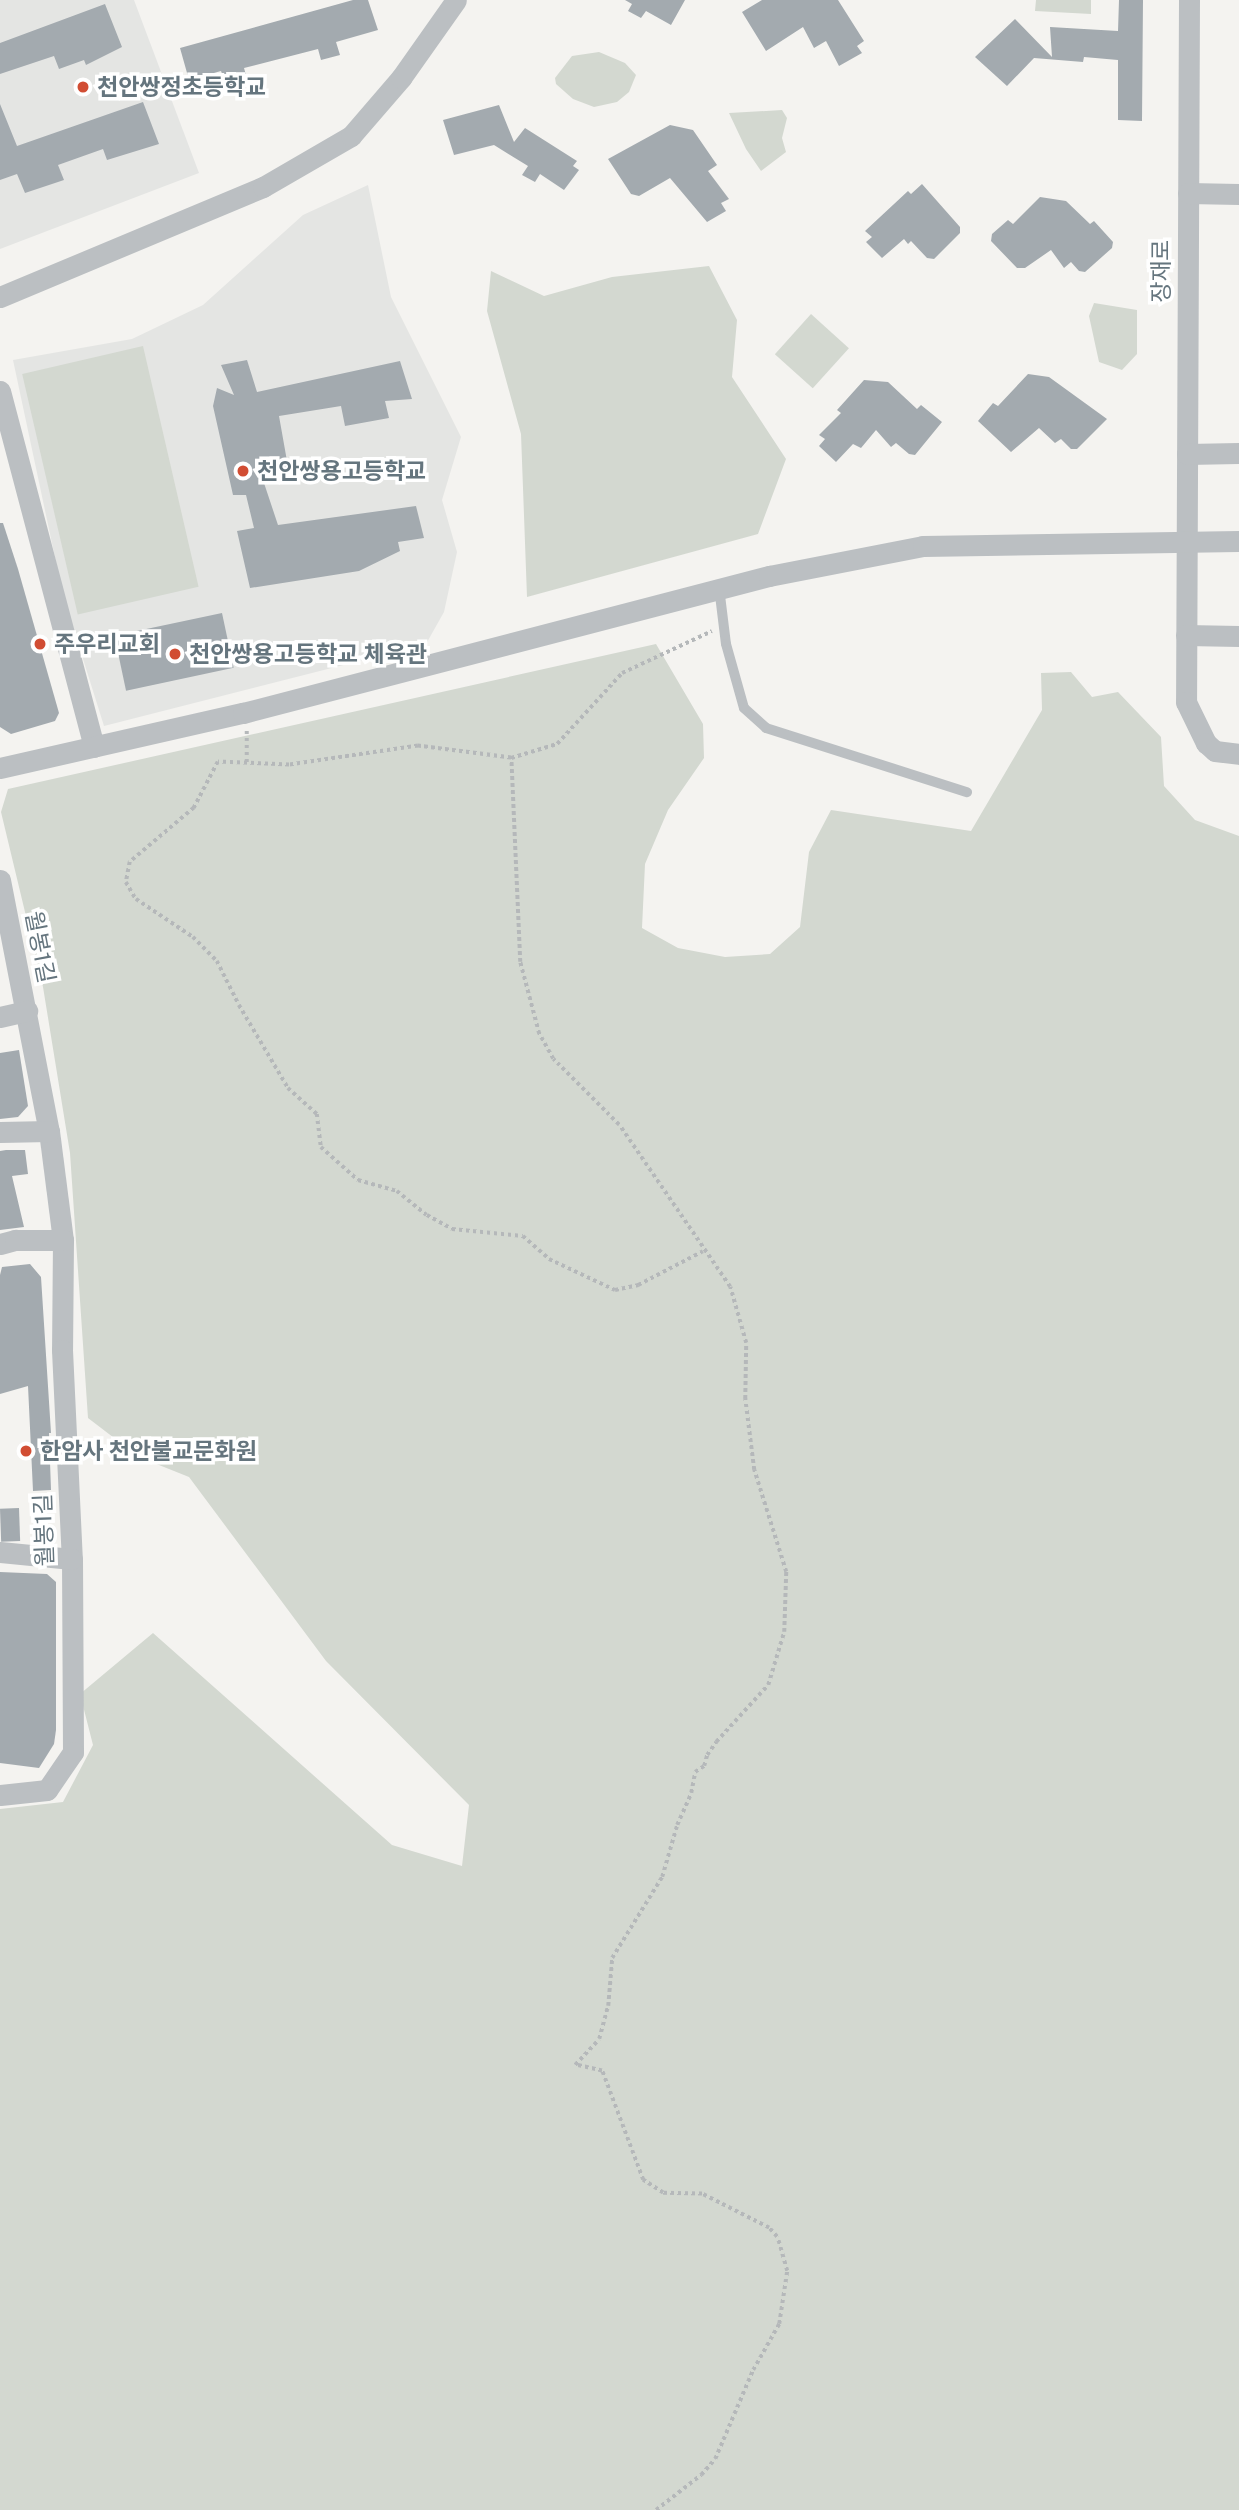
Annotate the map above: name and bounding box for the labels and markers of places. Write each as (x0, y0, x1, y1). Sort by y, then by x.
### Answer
place label: 천안쌍정초등학교 (97, 73, 266, 101)
marker: 천안쌍정초등학교 (75, 79, 91, 95)
place label: 천안쌍용고등학교 (257, 457, 426, 485)
marker: 천안쌍용고등학교 (235, 463, 251, 479)
place label: 주우리교회 (54, 630, 160, 658)
marker: 주우리교회 (32, 636, 48, 652)
place label: 천안쌍용고등학교 체육관 (189, 640, 427, 668)
marker: 천안쌍용고등학교 체육관 (167, 646, 183, 662)
place label: 한암사 천안불교문화원 (40, 1437, 257, 1465)
marker: 한암사 천안불교문화원 (18, 1443, 34, 1459)

